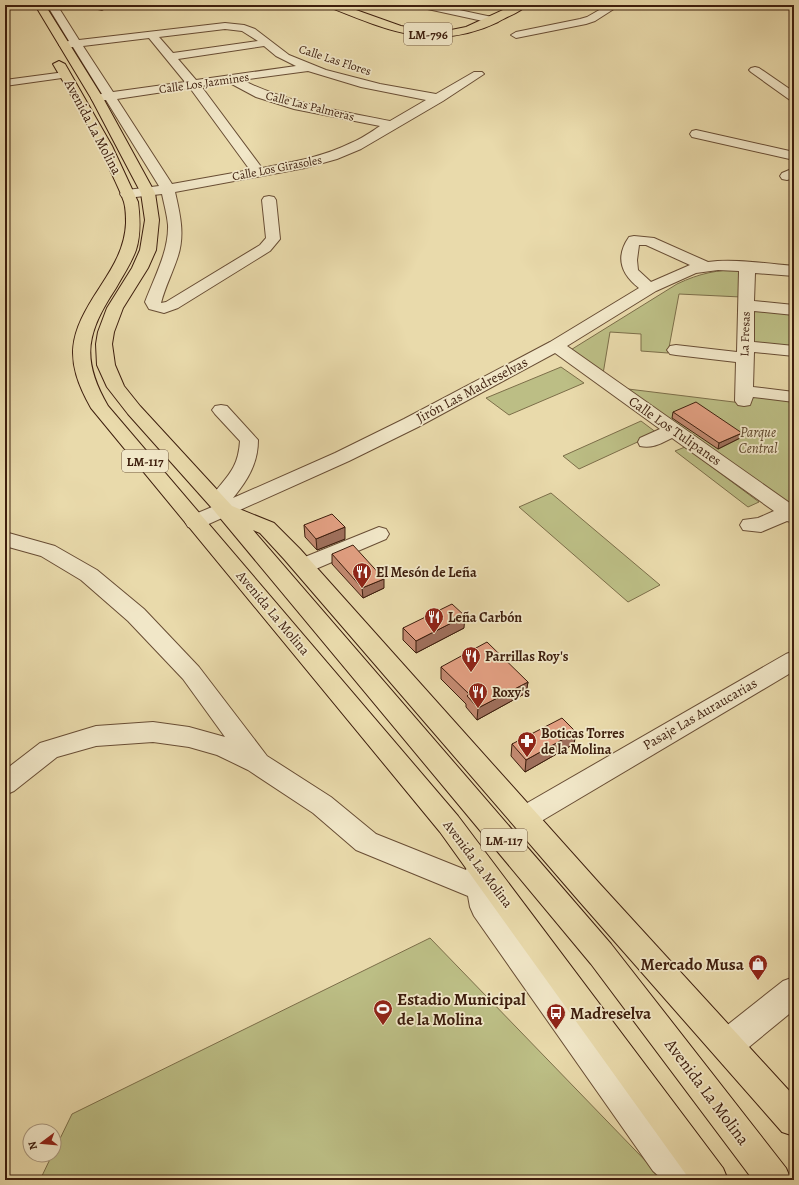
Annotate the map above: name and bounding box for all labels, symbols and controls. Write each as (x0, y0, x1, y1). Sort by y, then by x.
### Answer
road number: LM-796 (404, 23, 452, 45)
street label: Calle Las Flores (297, 41, 373, 79)
street label: Calle Los Jazmines (158, 69, 250, 97)
street label: Avenida La Molina (59, 75, 126, 178)
street label: Calle Las Palmeras (264, 87, 356, 125)
street label: Calle Los Girasoles (231, 151, 323, 185)
street label: La Fresas (736, 311, 754, 357)
street label: Jirón Las Madreselvas (413, 353, 531, 427)
street label: Calle Los Tulipanes (625, 392, 725, 470)
park label: Parque Central (739, 423, 778, 458)
road number: LM-117 (122, 450, 168, 472)
restaurant icon: El Mesón de Leña (351, 561, 373, 589)
place label: El Mesón de Leña (376, 563, 477, 582)
street label: Avenida La Molina (231, 566, 314, 660)
restaurant icon: Leña Carbón (423, 606, 445, 634)
place label: Leña Carbón (448, 608, 522, 627)
restaurant icon: Parrillas Roy's (460, 645, 482, 673)
place label: Parrillas Roy's (485, 647, 569, 666)
street label: Pasaje Las Auraucarias (639, 673, 761, 755)
restaurant icon: Roxy's (467, 681, 489, 709)
place label: Roxy's (492, 683, 530, 702)
place label: Boticas Torres de la Molina (541, 724, 625, 759)
pharmacy icon: Boticas Torres de la Molina (516, 730, 538, 758)
street label: Avenida La Molina (438, 816, 517, 912)
road number: LM-117 (481, 829, 527, 851)
place label: Mercado Musa (641, 953, 745, 976)
shop icon: Mercado Musa (747, 953, 769, 981)
place label: Estadio Municipal de la Molina (397, 988, 526, 1031)
sports icon: Estadio Municipal de la Molina (372, 998, 394, 1026)
bus stop icon: Madreselva (545, 1002, 567, 1030)
place label: Madreselva (570, 1002, 652, 1025)
street label: Avenida La Molina (659, 1033, 755, 1150)
north arrow (22, 1123, 62, 1163)
text: N (25, 1140, 41, 1152)

